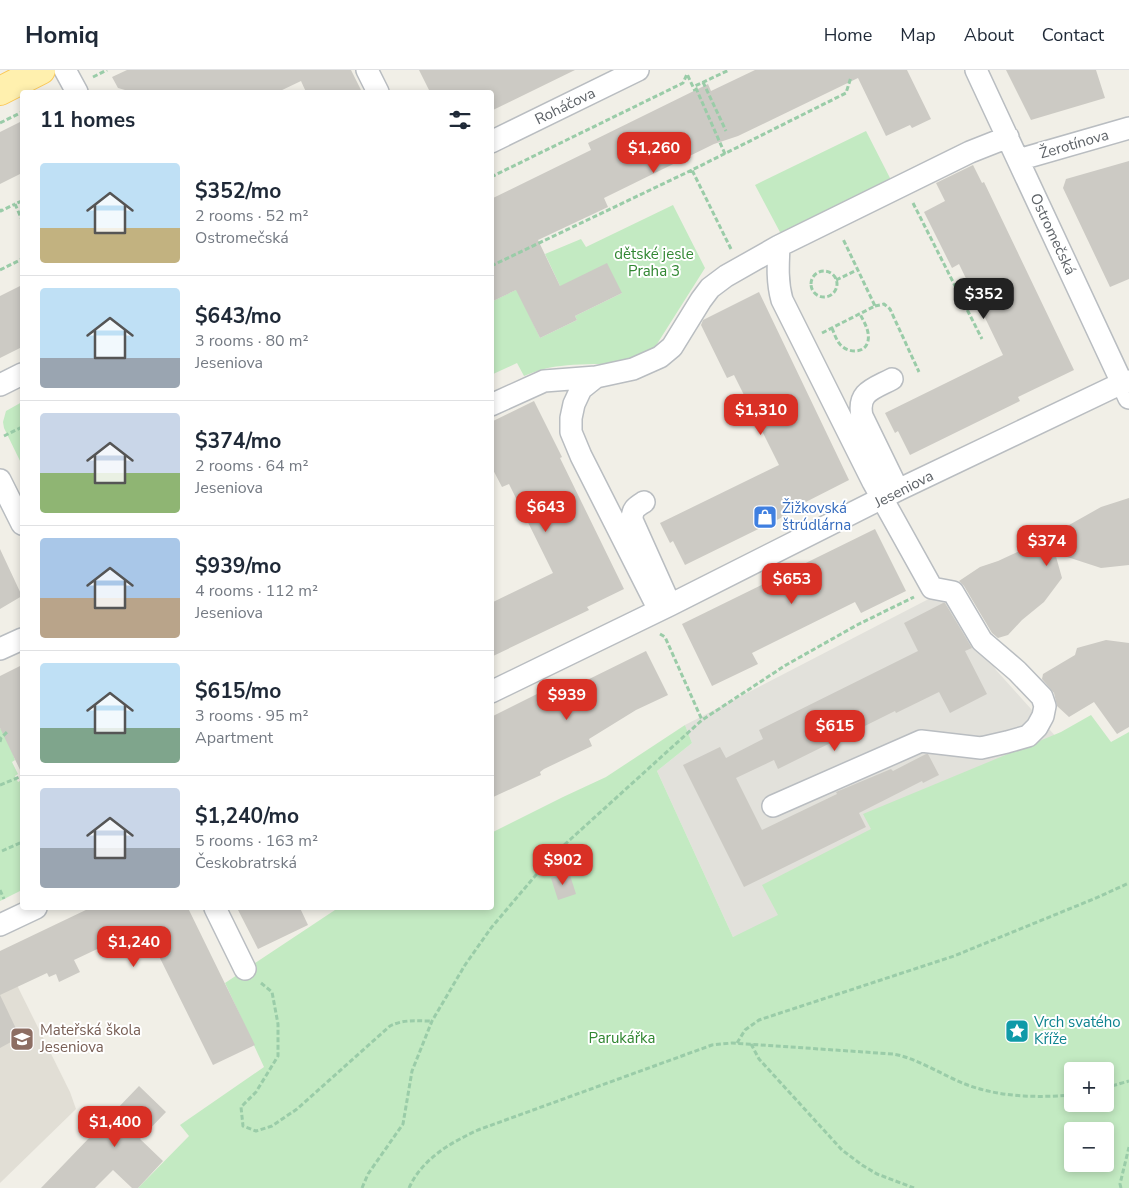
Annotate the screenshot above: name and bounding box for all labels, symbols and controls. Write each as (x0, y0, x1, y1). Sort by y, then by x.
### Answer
text: Homiq (25, 19, 99, 51)
text: Home (824, 23, 872, 47)
text: Map (900, 23, 936, 47)
text: About (964, 23, 1014, 47)
text: Contact (1042, 23, 1104, 47)
street label: Roháčova (531, 83, 599, 129)
text: 11 homes (40, 106, 135, 134)
icon: filters (446, 106, 474, 134)
street label: Žerotínova (1037, 125, 1111, 163)
pin: $1,260 (613, 132, 695, 174)
text: $1,260 (628, 137, 680, 159)
text: $352/mo (195, 177, 281, 205)
icon: home (80, 183, 140, 243)
street label: Ostromečská (1025, 190, 1081, 278)
text: 2 rooms · 52 m² (195, 205, 308, 227)
text: Ostromečská (195, 227, 289, 249)
park label: dětské jesle Praha 3 (614, 244, 694, 281)
pin: $352 (954, 278, 1014, 320)
text: $352 (965, 283, 1003, 305)
text: $643/mo (195, 302, 281, 330)
icon: home (80, 308, 140, 368)
text: 3 rooms · 80 m² (195, 330, 308, 352)
text: Jeseniova (195, 352, 263, 374)
pin: $1,310 (720, 394, 802, 436)
text: $1,310 (735, 399, 787, 421)
text: $374/mo (195, 427, 281, 455)
icon: home (80, 433, 140, 493)
text: 2 rooms · 64 m² (195, 455, 308, 477)
street label: Jeseniova (870, 466, 937, 513)
text: Jeseniova (195, 477, 263, 499)
pin: $643 (516, 490, 576, 533)
text: $643 (527, 496, 565, 518)
place label: Žižkovská štrúdlárna (782, 498, 851, 535)
shop icon: Žižkovská štrúdlárna (752, 504, 778, 530)
pin: $374 (1017, 524, 1077, 567)
text: $374 (1028, 530, 1066, 552)
text: $939/mo (195, 552, 281, 580)
icon: home (80, 558, 140, 618)
pin: $653 (762, 562, 822, 605)
text: $653 (773, 568, 811, 590)
text: 4 rooms · 112 m² (195, 580, 318, 602)
text: Jeseniova (195, 602, 263, 624)
text: $615/mo (195, 677, 281, 705)
pin: $939 (537, 678, 597, 721)
icon: home (80, 683, 140, 743)
text: $939 (548, 684, 586, 706)
text: 3 rooms · 95 m² (195, 705, 308, 727)
pin: $615 (805, 710, 865, 752)
text: $615 (816, 715, 854, 737)
text: Apartment (195, 727, 273, 749)
text: $1,240/mo (195, 802, 299, 830)
icon: home (80, 808, 140, 868)
text: 5 rooms · 163 m² (195, 830, 318, 852)
pin: $902 (533, 844, 593, 886)
text: $902 (544, 849, 582, 871)
text: Českobratrská (195, 852, 297, 874)
pin: $1,240 (93, 926, 175, 968)
text: $1,240 (108, 931, 160, 953)
place label: Vrch svatého Kříže (1033, 1012, 1121, 1049)
place icon: Vrch svatého Kříže (1004, 1018, 1030, 1044)
place label: Mateřská škola Jeseniova (39, 1020, 141, 1057)
school or university icon: Mateřská škola Jeseniova (9, 1026, 35, 1052)
park label: Parukářka (589, 1028, 656, 1048)
map controls (1064, 1062, 1114, 1172)
button: + (1064, 1062, 1114, 1112)
pin: $1,400 (74, 1106, 156, 1148)
text: $1,400 (89, 1111, 141, 1133)
button: − (1064, 1122, 1114, 1172)

